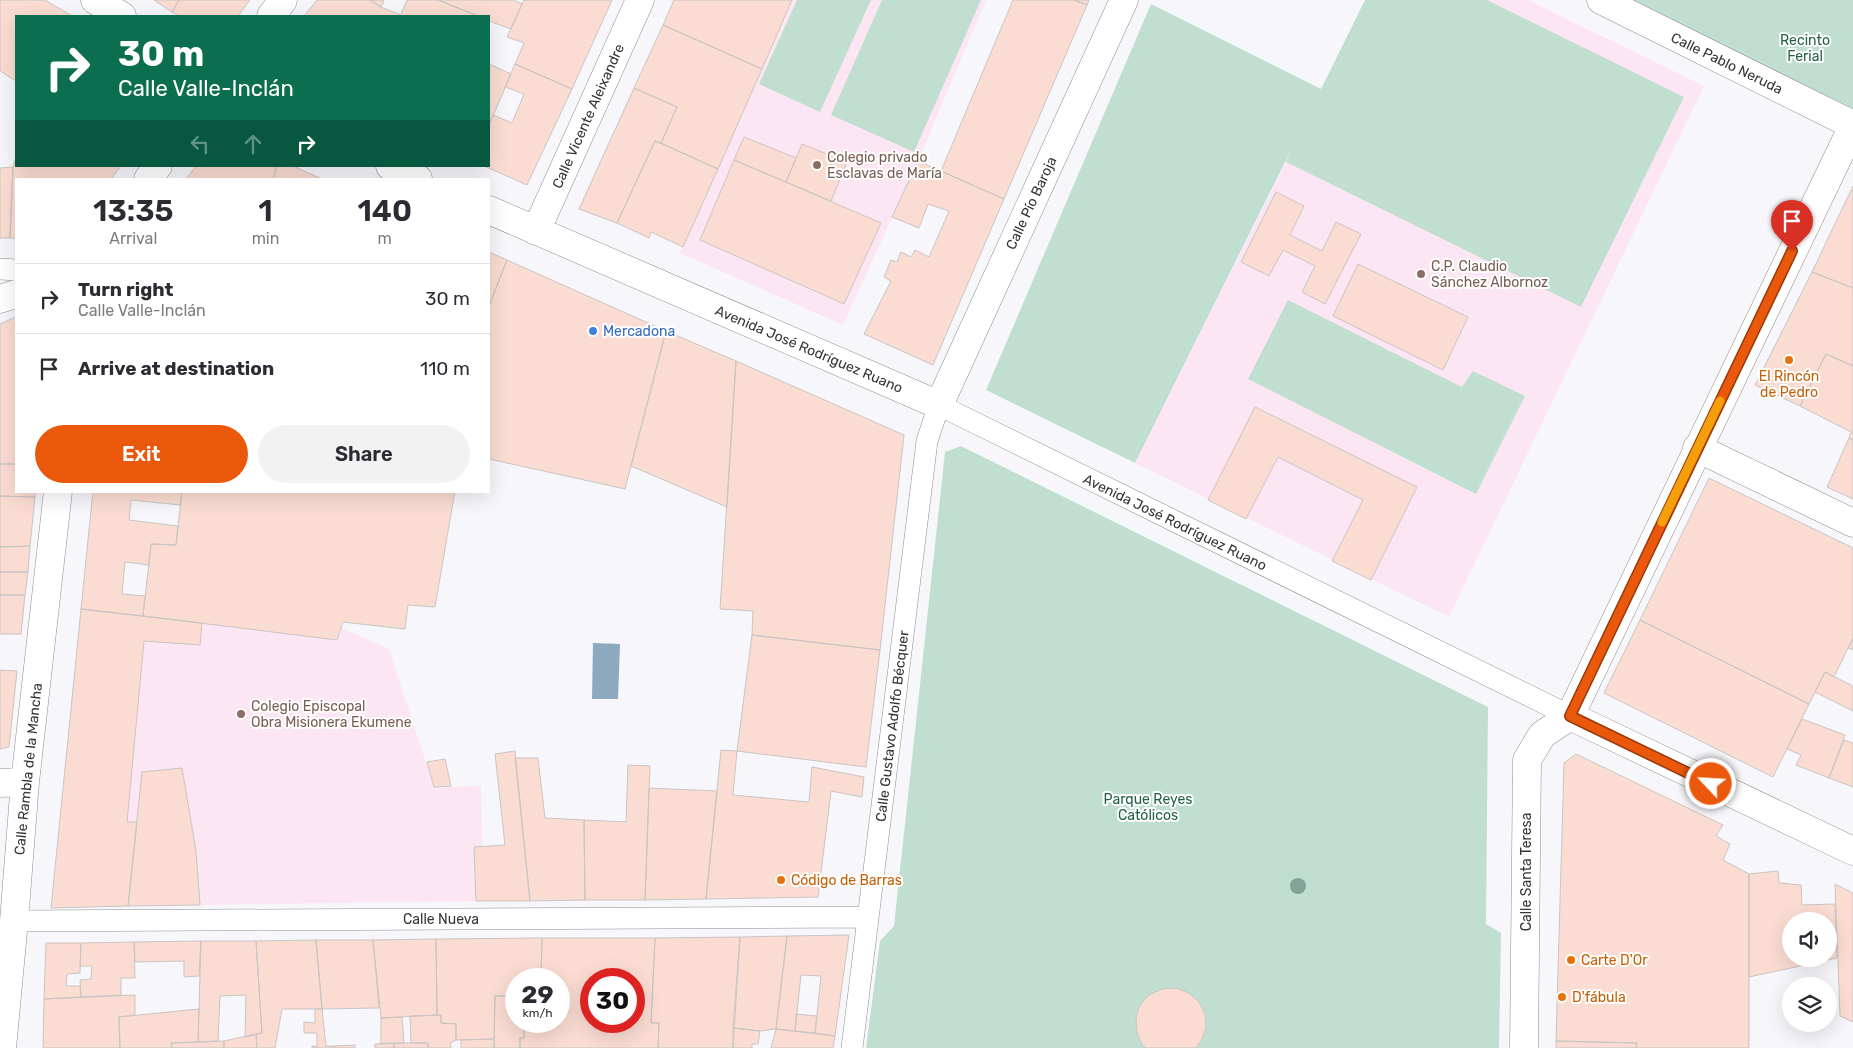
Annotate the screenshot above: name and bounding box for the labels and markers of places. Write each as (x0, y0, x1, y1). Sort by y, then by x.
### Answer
place label: Colegio privado Esclavas de María (827, 149, 942, 182)
marker: Colegio privado Esclavas de María (811, 159, 823, 171)
pin (1771, 200, 1813, 251)
place label: C.P. Claudio Sánchez Albornoz (1431, 258, 1548, 291)
marker: C.P. Claudio Sánchez Albornoz (1415, 268, 1427, 280)
place label: Mercadona (603, 323, 675, 340)
marker: Mercadona (587, 325, 599, 337)
marker: El Rincón de Pedro (1783, 354, 1795, 366)
place label: El Rincón de Pedro (1759, 368, 1819, 401)
place label: Colegio Episcopal Obra Misionera Ekumene (251, 698, 412, 731)
marker: Colegio Episcopal Obra Misionera Ekumene (235, 708, 247, 720)
place label: Código de Barras (791, 872, 902, 889)
marker: Código de Barras (775, 874, 787, 886)
place label: Carte D'Or (1581, 952, 1648, 969)
marker: Carte D'Or (1565, 954, 1577, 966)
place label: D'fábula (1572, 989, 1626, 1006)
marker: D'fábula (1556, 991, 1568, 1003)

